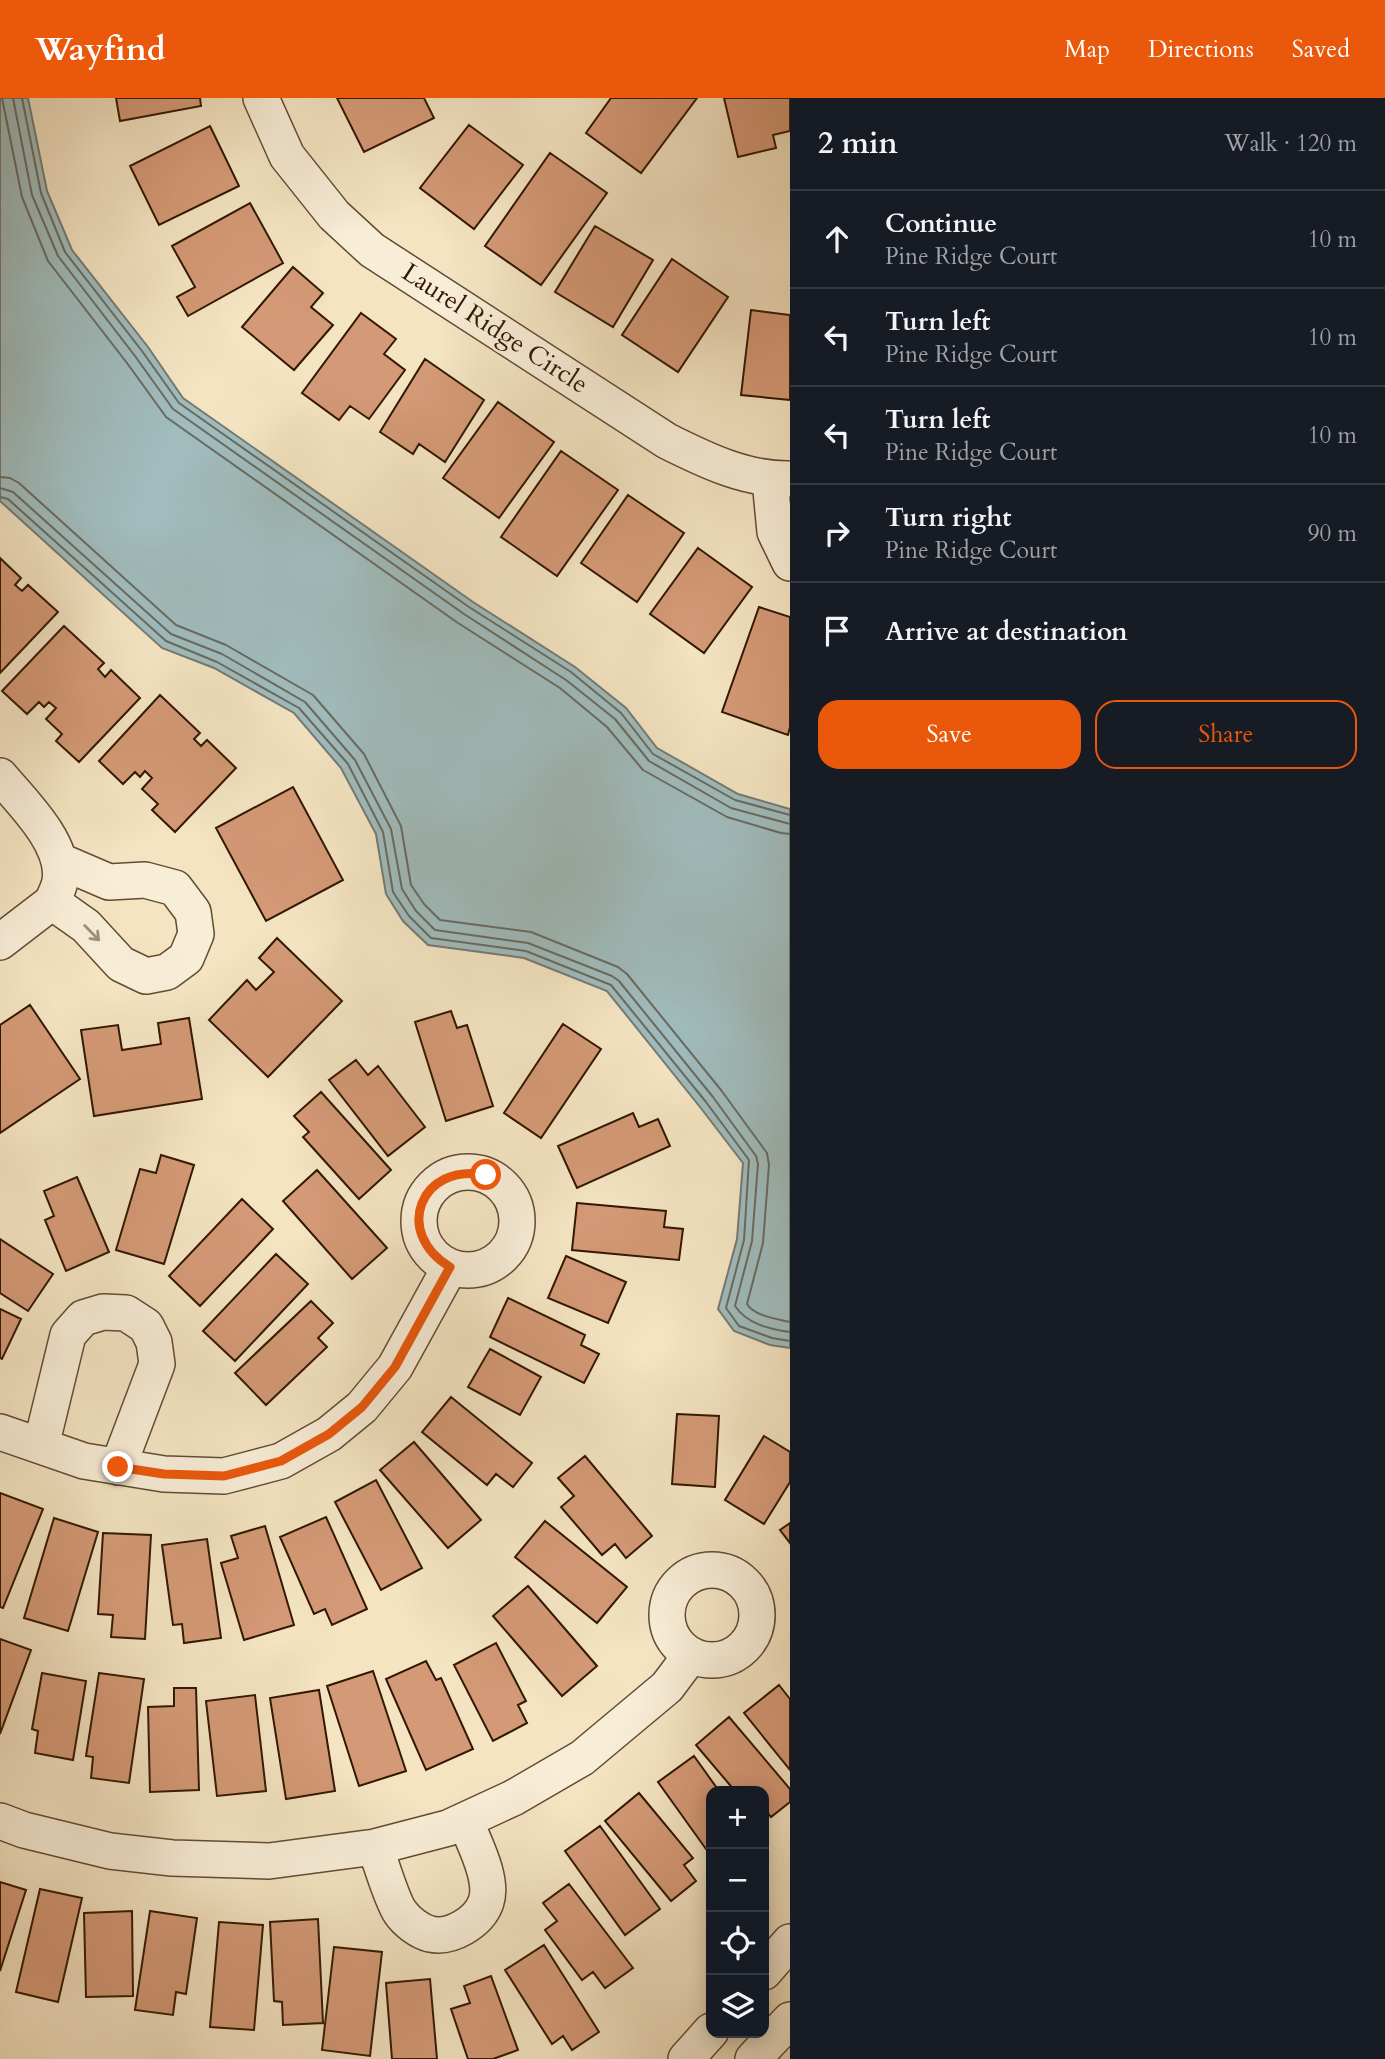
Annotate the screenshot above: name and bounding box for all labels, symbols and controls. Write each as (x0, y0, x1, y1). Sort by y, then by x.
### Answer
text: Wayfind (35, 27, 166, 72)
text: Map (1064, 33, 1110, 66)
text: Directions (1148, 33, 1254, 66)
text: Saved (1292, 33, 1350, 66)
text: 2 min (818, 123, 898, 164)
text: Walk · 120 m (1224, 128, 1357, 159)
text: Continue (885, 206, 997, 241)
icon: ahead (818, 220, 856, 258)
text: 10 m (1308, 224, 1357, 255)
text: Pine Ridge Court (885, 241, 1057, 272)
street label: Laurel Ridge Circle (395, 255, 595, 401)
text: Turn left (885, 304, 990, 339)
icon: left (818, 318, 856, 356)
text: 10 m (1308, 322, 1357, 353)
text: Pine Ridge Court (885, 339, 1057, 370)
text: Turn left (885, 402, 990, 437)
icon: left (818, 416, 856, 454)
text: 10 m (1308, 420, 1357, 451)
text: Pine Ridge Court (885, 437, 1057, 468)
text: Turn right (885, 500, 1012, 535)
icon: right (818, 514, 856, 552)
text: 90 m (1308, 518, 1357, 549)
text: Pine Ridge Court (885, 535, 1057, 566)
icon: arrive (818, 612, 856, 650)
text: Arrive at destination (885, 614, 1128, 649)
button: Save (818, 700, 1081, 769)
button: Share (1095, 700, 1357, 769)
one-way arrow (83, 924, 100, 942)
route start (470, 1159, 501, 1190)
route end (102, 1451, 133, 1482)
map controls (706, 1786, 769, 2038)
button: + (706, 1786, 769, 1849)
button: − (706, 1849, 769, 1912)
button: locate (706, 1912, 769, 1975)
button: layers (706, 1975, 769, 2038)

